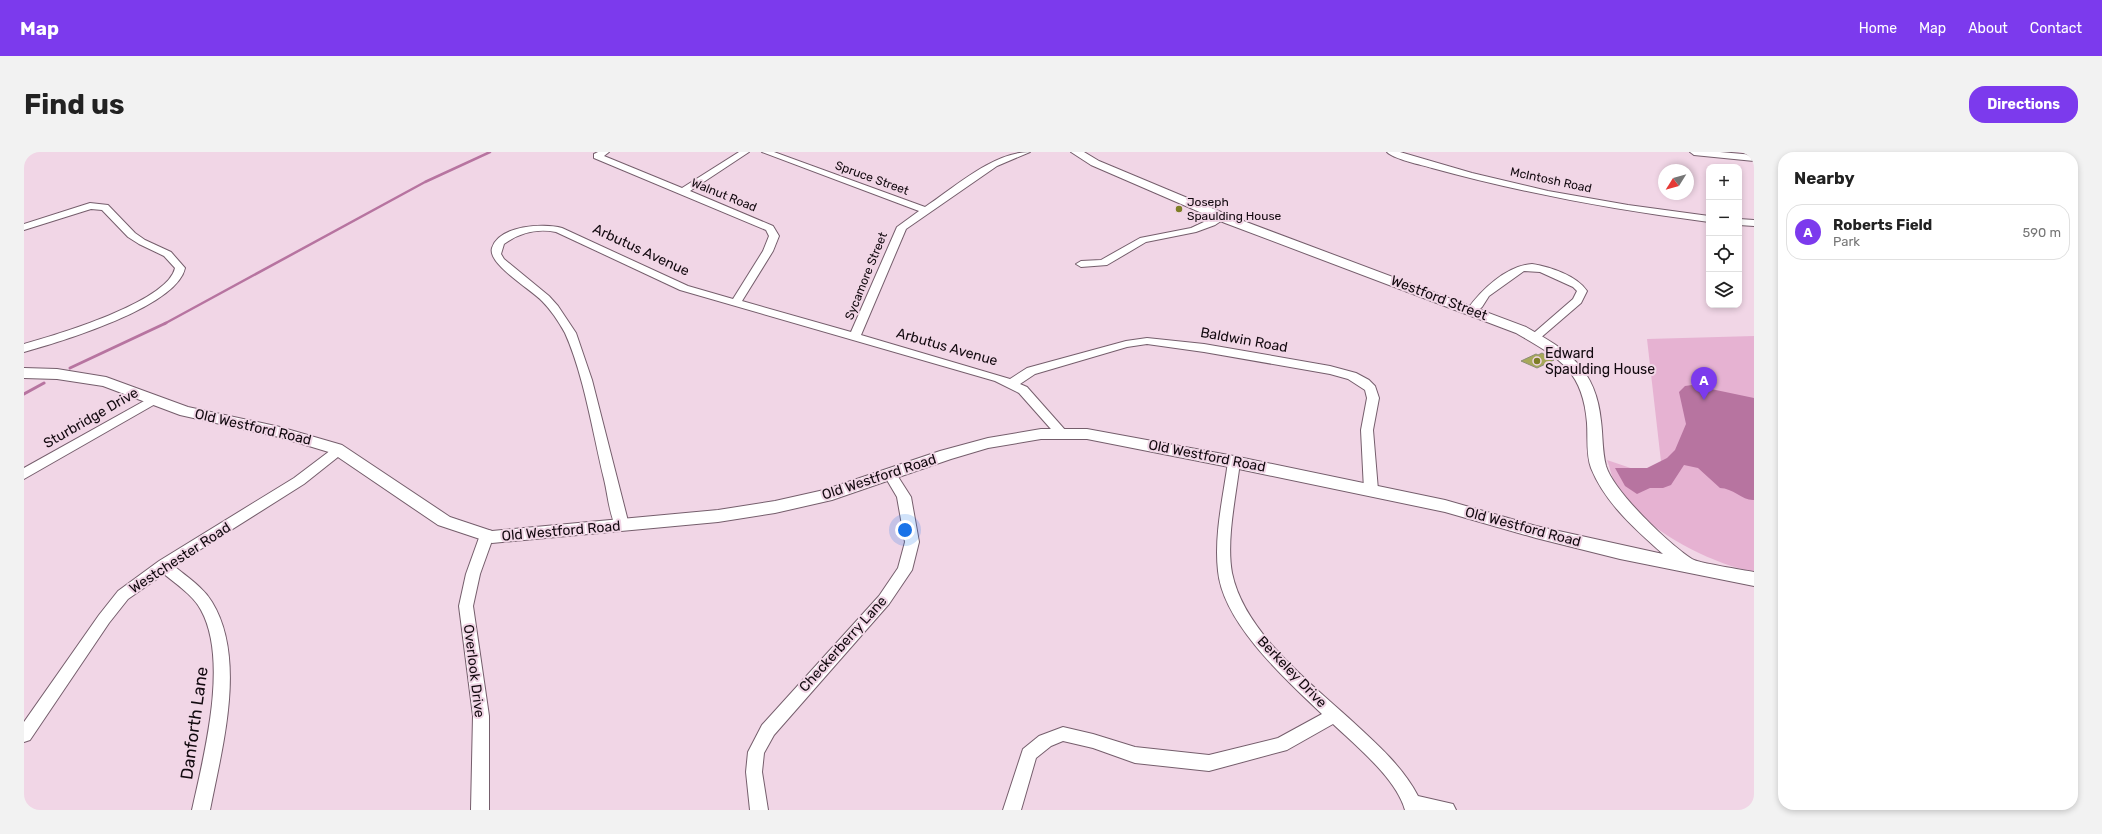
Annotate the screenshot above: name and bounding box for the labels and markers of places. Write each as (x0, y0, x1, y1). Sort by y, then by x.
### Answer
place label: Joseph Spaulding House (1187, 195, 1282, 223)
marker: Joseph Spaulding House (1174, 204, 1184, 214)
place label: Edward Spaulding House (1545, 345, 1655, 378)
marker: Edward Spaulding House (1532, 356, 1542, 366)
pin: A (1691, 367, 1717, 400)

